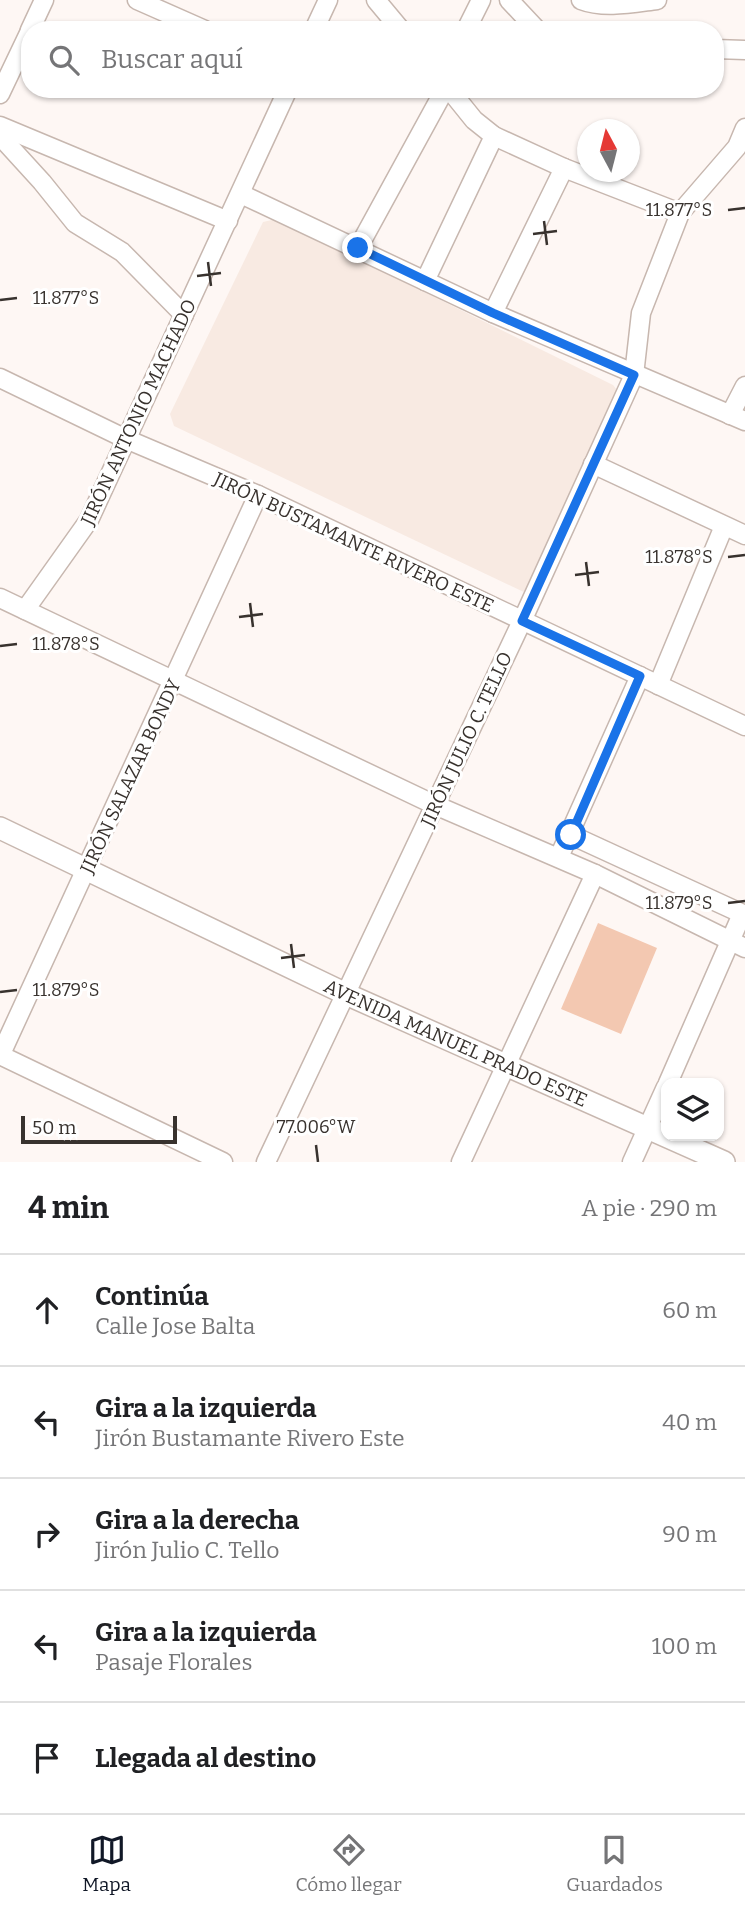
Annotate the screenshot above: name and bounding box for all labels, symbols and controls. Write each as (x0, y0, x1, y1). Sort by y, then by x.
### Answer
search box (21, 21, 724, 98)
icon: search (45, 41, 83, 79)
text: Buscar aquí (101, 44, 243, 75)
north arrow (577, 119, 640, 182)
text: 11.877°S (646, 199, 712, 221)
route end (342, 232, 373, 263)
text: 11.877°S (33, 287, 99, 309)
street label: JIRÓN ANTONIO MACHADO (75, 296, 201, 530)
street label: JIRÓN BUSTAMANTE RIVERO ESTE (209, 467, 497, 618)
text: 11.878°S (645, 546, 713, 568)
text: 11.878°S (32, 633, 100, 655)
street label: JIRÓN JULIO C. TELLO (415, 648, 517, 831)
street label: JIRÓN SALAZAR BONDY (75, 675, 186, 878)
route start (555, 819, 586, 850)
text: 11.879°S (645, 892, 713, 914)
street label: AVENIDA MANUEL PRADO ESTE (320, 974, 591, 1112)
text: 11.879°S (32, 979, 100, 1001)
map controls (661, 1078, 724, 1141)
button: layers (661, 1078, 724, 1141)
scale bar (21, 1113, 177, 1145)
text: 50 m (32, 1116, 76, 1139)
text: 77.006°W (277, 1116, 356, 1138)
text: 4 min (28, 1190, 109, 1226)
text: A pie · 290 m (582, 1194, 717, 1222)
text: Continúa (95, 1281, 209, 1312)
icon: ahead (28, 1291, 66, 1329)
text: 60 m (662, 1296, 717, 1324)
text: Calle Jose Balta (95, 1312, 255, 1340)
text: Gira a la izquierda (95, 1393, 317, 1424)
icon: left (28, 1403, 66, 1441)
text: 40 m (662, 1408, 717, 1436)
text: Jirón Bustamante Rivero Este (95, 1424, 405, 1452)
text: Gira a la derecha (95, 1505, 299, 1536)
icon: right (28, 1515, 66, 1553)
text: 90 m (662, 1520, 717, 1548)
text: Jirón Julio C. Tello (95, 1536, 280, 1564)
text: Gira a la izquierda (95, 1617, 317, 1648)
icon: left (28, 1627, 66, 1665)
text: 100 m (652, 1632, 717, 1660)
text: Pasaje Florales (95, 1648, 252, 1676)
icon: arrive (28, 1739, 66, 1777)
text: Llegada al destino (95, 1743, 316, 1774)
tab: Mapa (82, 1831, 131, 1896)
tab: Cómo llegar (296, 1831, 402, 1896)
tab: Guardados (566, 1831, 663, 1896)

